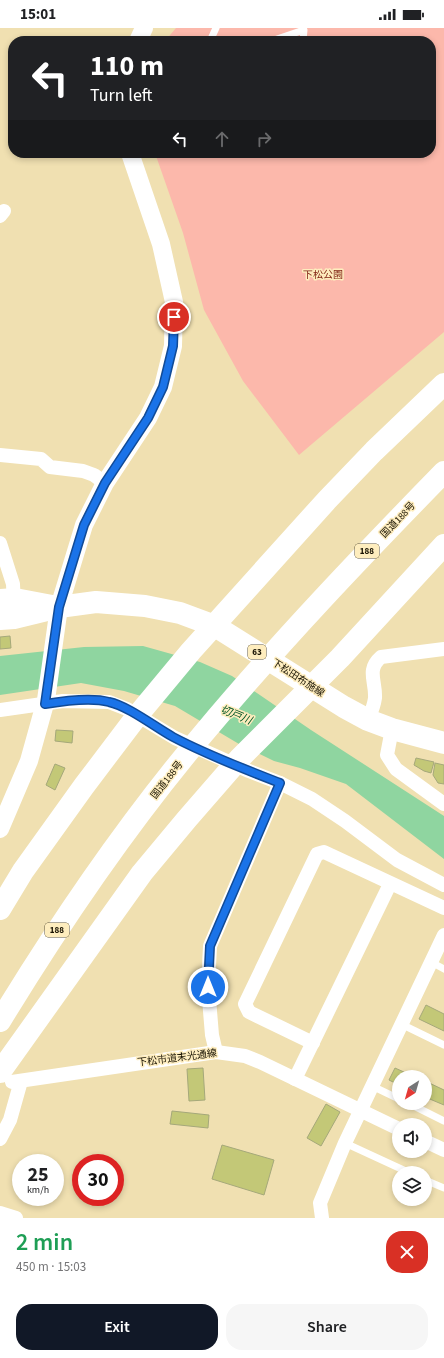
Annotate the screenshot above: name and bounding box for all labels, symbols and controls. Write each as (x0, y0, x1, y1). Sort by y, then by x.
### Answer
text: 15:01 (20, 4, 56, 25)
text: 110 m (90, 46, 164, 86)
icon: left (24, 52, 76, 104)
text: Turn left (90, 83, 152, 108)
icon: left (169, 128, 191, 150)
icon: ahead (211, 128, 233, 150)
icon: right (253, 128, 275, 150)
park label: 下松公園 (303, 268, 343, 282)
pin (157, 300, 191, 334)
icon: arrive (163, 306, 185, 328)
street label: 国道188号 (377, 499, 419, 541)
road number: 188 (355, 544, 379, 558)
road number: 63 (248, 645, 266, 659)
street label: 下松田布施線 (269, 656, 327, 700)
water label: 切戸川 (218, 702, 255, 729)
street label: 国道188号 (148, 758, 186, 802)
road number: 188 (45, 923, 69, 937)
position arrow (187, 966, 229, 1008)
street label: 下松市道末光通線 (136, 1046, 218, 1070)
north arrow (392, 1070, 432, 1110)
map controls (392, 1070, 432, 1206)
button: sound (392, 1118, 432, 1158)
speed limit sign: 30 (72, 1154, 124, 1206)
text: 25 (27, 1161, 49, 1189)
button: layers (392, 1166, 432, 1206)
text: km/h (27, 1183, 49, 1197)
text: 2 min (16, 1225, 73, 1260)
button: close (386, 1231, 428, 1273)
text: 450 m · 15:03 (16, 1258, 86, 1276)
button: Exit (16, 1304, 218, 1350)
button: Share (226, 1304, 428, 1350)

